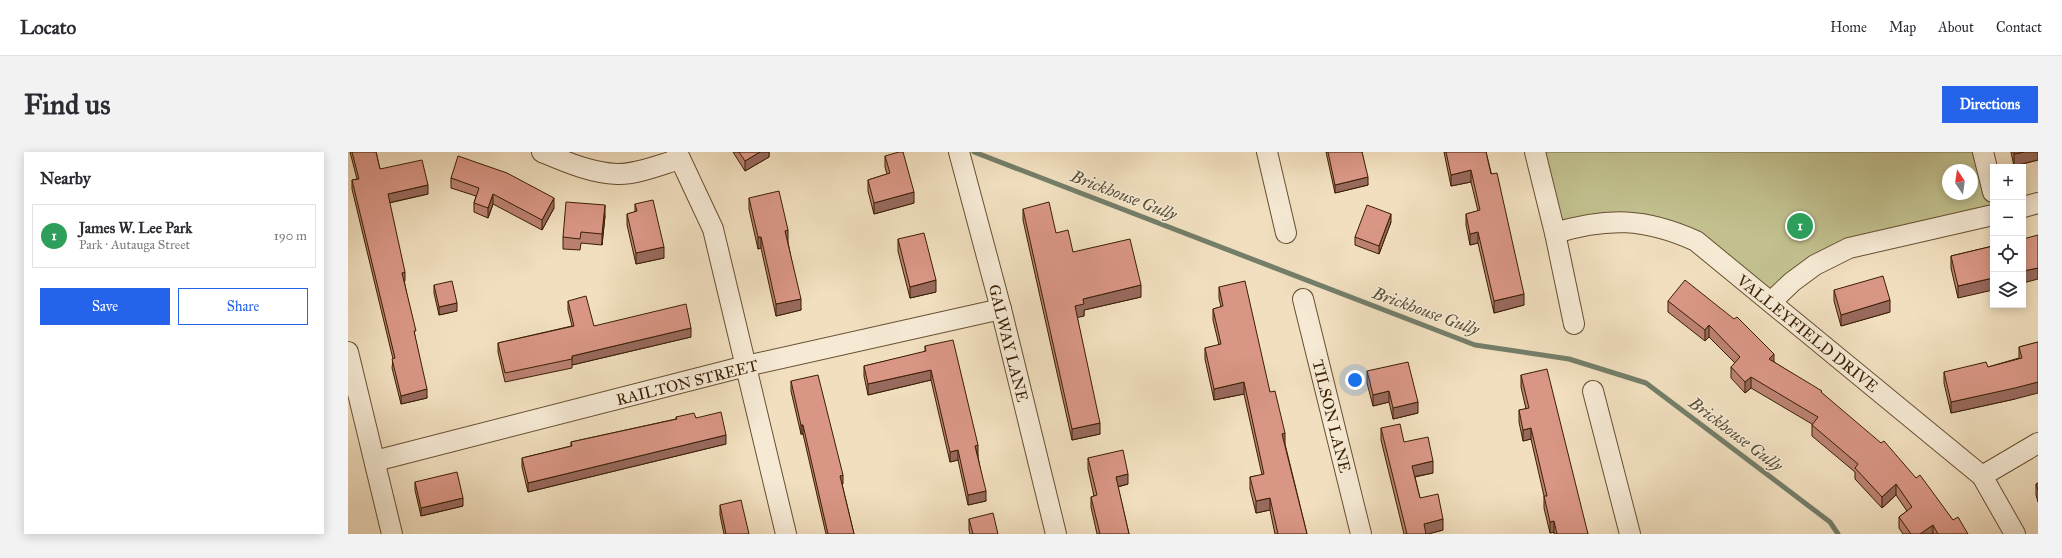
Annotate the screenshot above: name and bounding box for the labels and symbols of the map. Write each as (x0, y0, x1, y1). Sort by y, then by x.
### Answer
north arrow (1942, 164, 1978, 200)
water label: Brickhouse Gully (1067, 165, 1180, 226)
pin: 1 (1787, 211, 1813, 241)
street label: VALLEYFIELD DRIVE (1733, 270, 1882, 396)
street label: GALWAY LANE (985, 282, 1032, 404)
water label: Brickhouse Gully (1369, 282, 1483, 341)
street label: RAILTON STREET (614, 356, 760, 409)
street label: TILSON LANE (1308, 358, 1355, 475)
your location (1345, 370, 1365, 390)
water label: Brickhouse Gully (1684, 392, 1787, 477)

